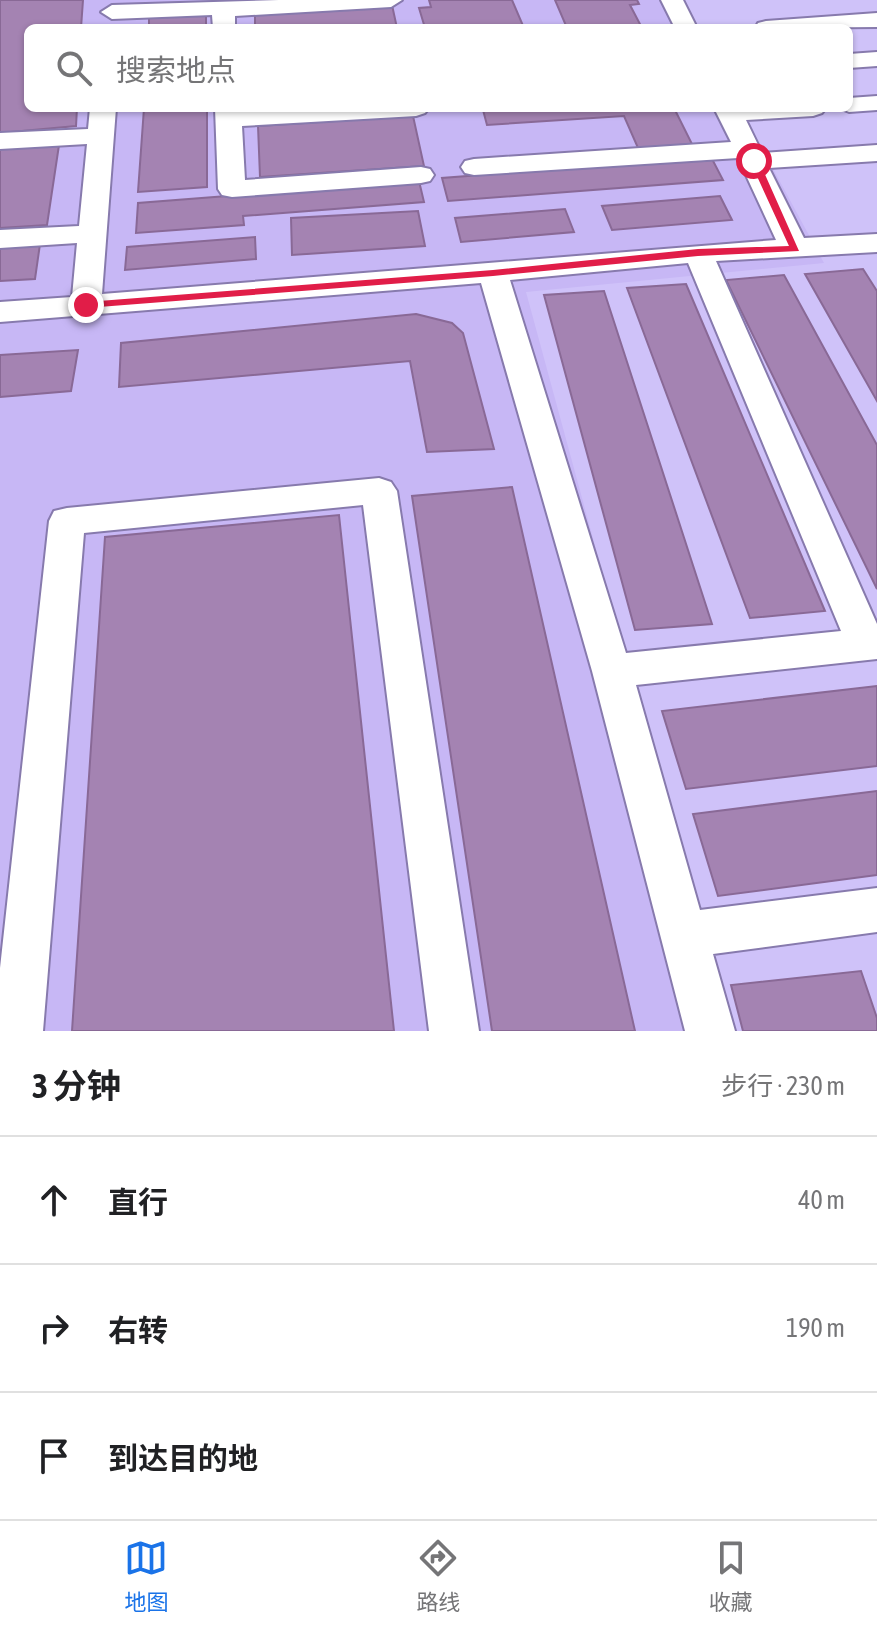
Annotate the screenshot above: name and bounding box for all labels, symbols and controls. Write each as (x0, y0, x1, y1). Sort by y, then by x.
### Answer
search box (24, 24, 853, 112)
icon: search (52, 46, 96, 90)
text: 搜索地点 (116, 53, 236, 87)
route start (736, 143, 772, 179)
route end (68, 287, 104, 323)
text: 3 分钟 (32, 1066, 121, 1105)
text: 步行 · 230 m (721, 1071, 845, 1101)
icon: ahead (32, 1178, 76, 1222)
text: 直行 (108, 1185, 168, 1219)
text: 40 m (798, 1185, 845, 1215)
icon: right (32, 1306, 76, 1350)
text: 右转 (108, 1313, 168, 1347)
text: 190 m (786, 1313, 845, 1343)
icon: arrive (32, 1434, 76, 1478)
text: 到达目的地 (108, 1441, 258, 1475)
tab: 地图 (124, 1536, 168, 1616)
tab: 路线 (416, 1536, 461, 1616)
tab: 收藏 (709, 1536, 753, 1616)

